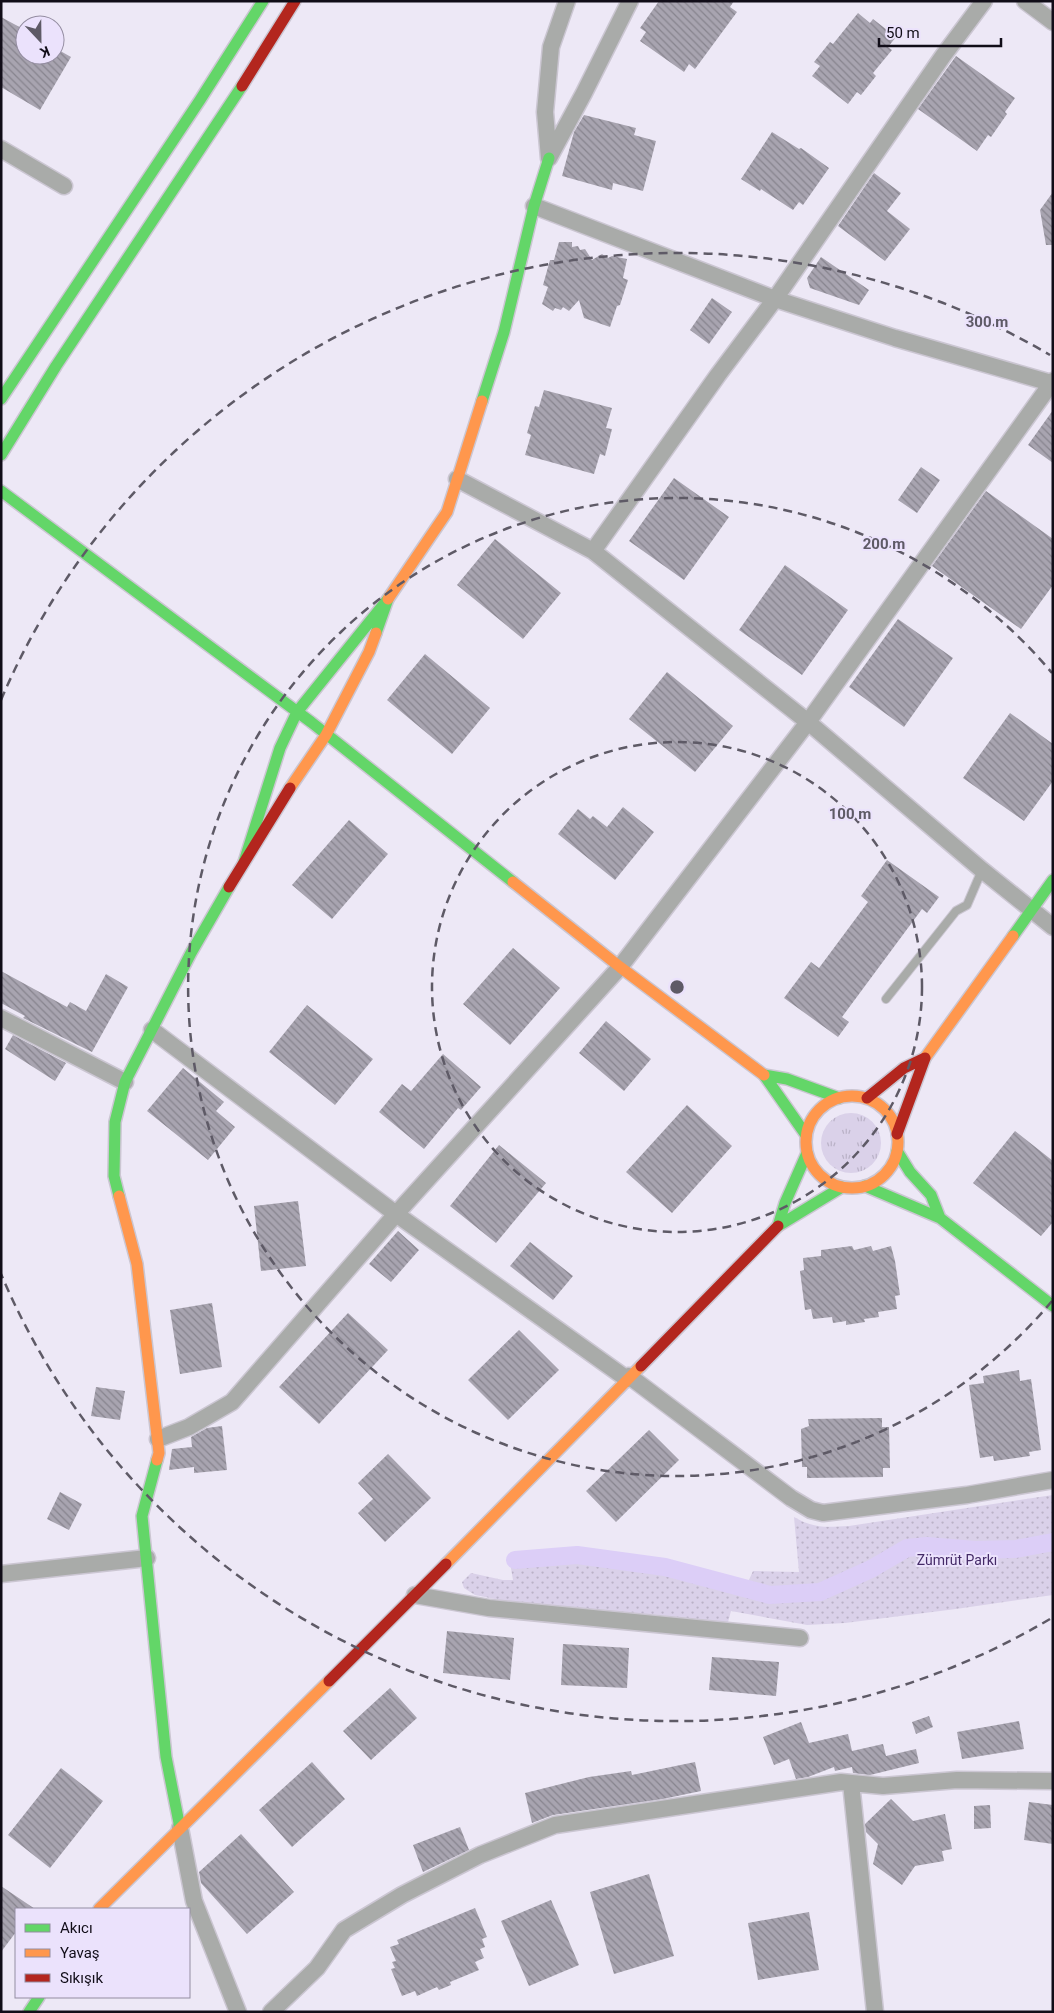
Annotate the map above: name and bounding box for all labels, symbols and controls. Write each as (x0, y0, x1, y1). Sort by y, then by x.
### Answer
north arrow (15, 15, 65, 65)
scale bar (879, 15, 1002, 47)
text: 50 m (886, 24, 920, 42)
text: K (38, 43, 52, 61)
text: 300 m (966, 313, 1008, 331)
text: 200 m (863, 535, 905, 553)
text: 100 m (829, 805, 871, 823)
centre of rings (668, 978, 686, 996)
park label: Zümrüt Parkı (917, 1552, 997, 1568)
legend (15, 1908, 190, 1998)
text: Akıcı (60, 1919, 93, 1937)
text: Yavaş (60, 1944, 100, 1962)
text: Sıkışık (60, 1969, 103, 1987)

